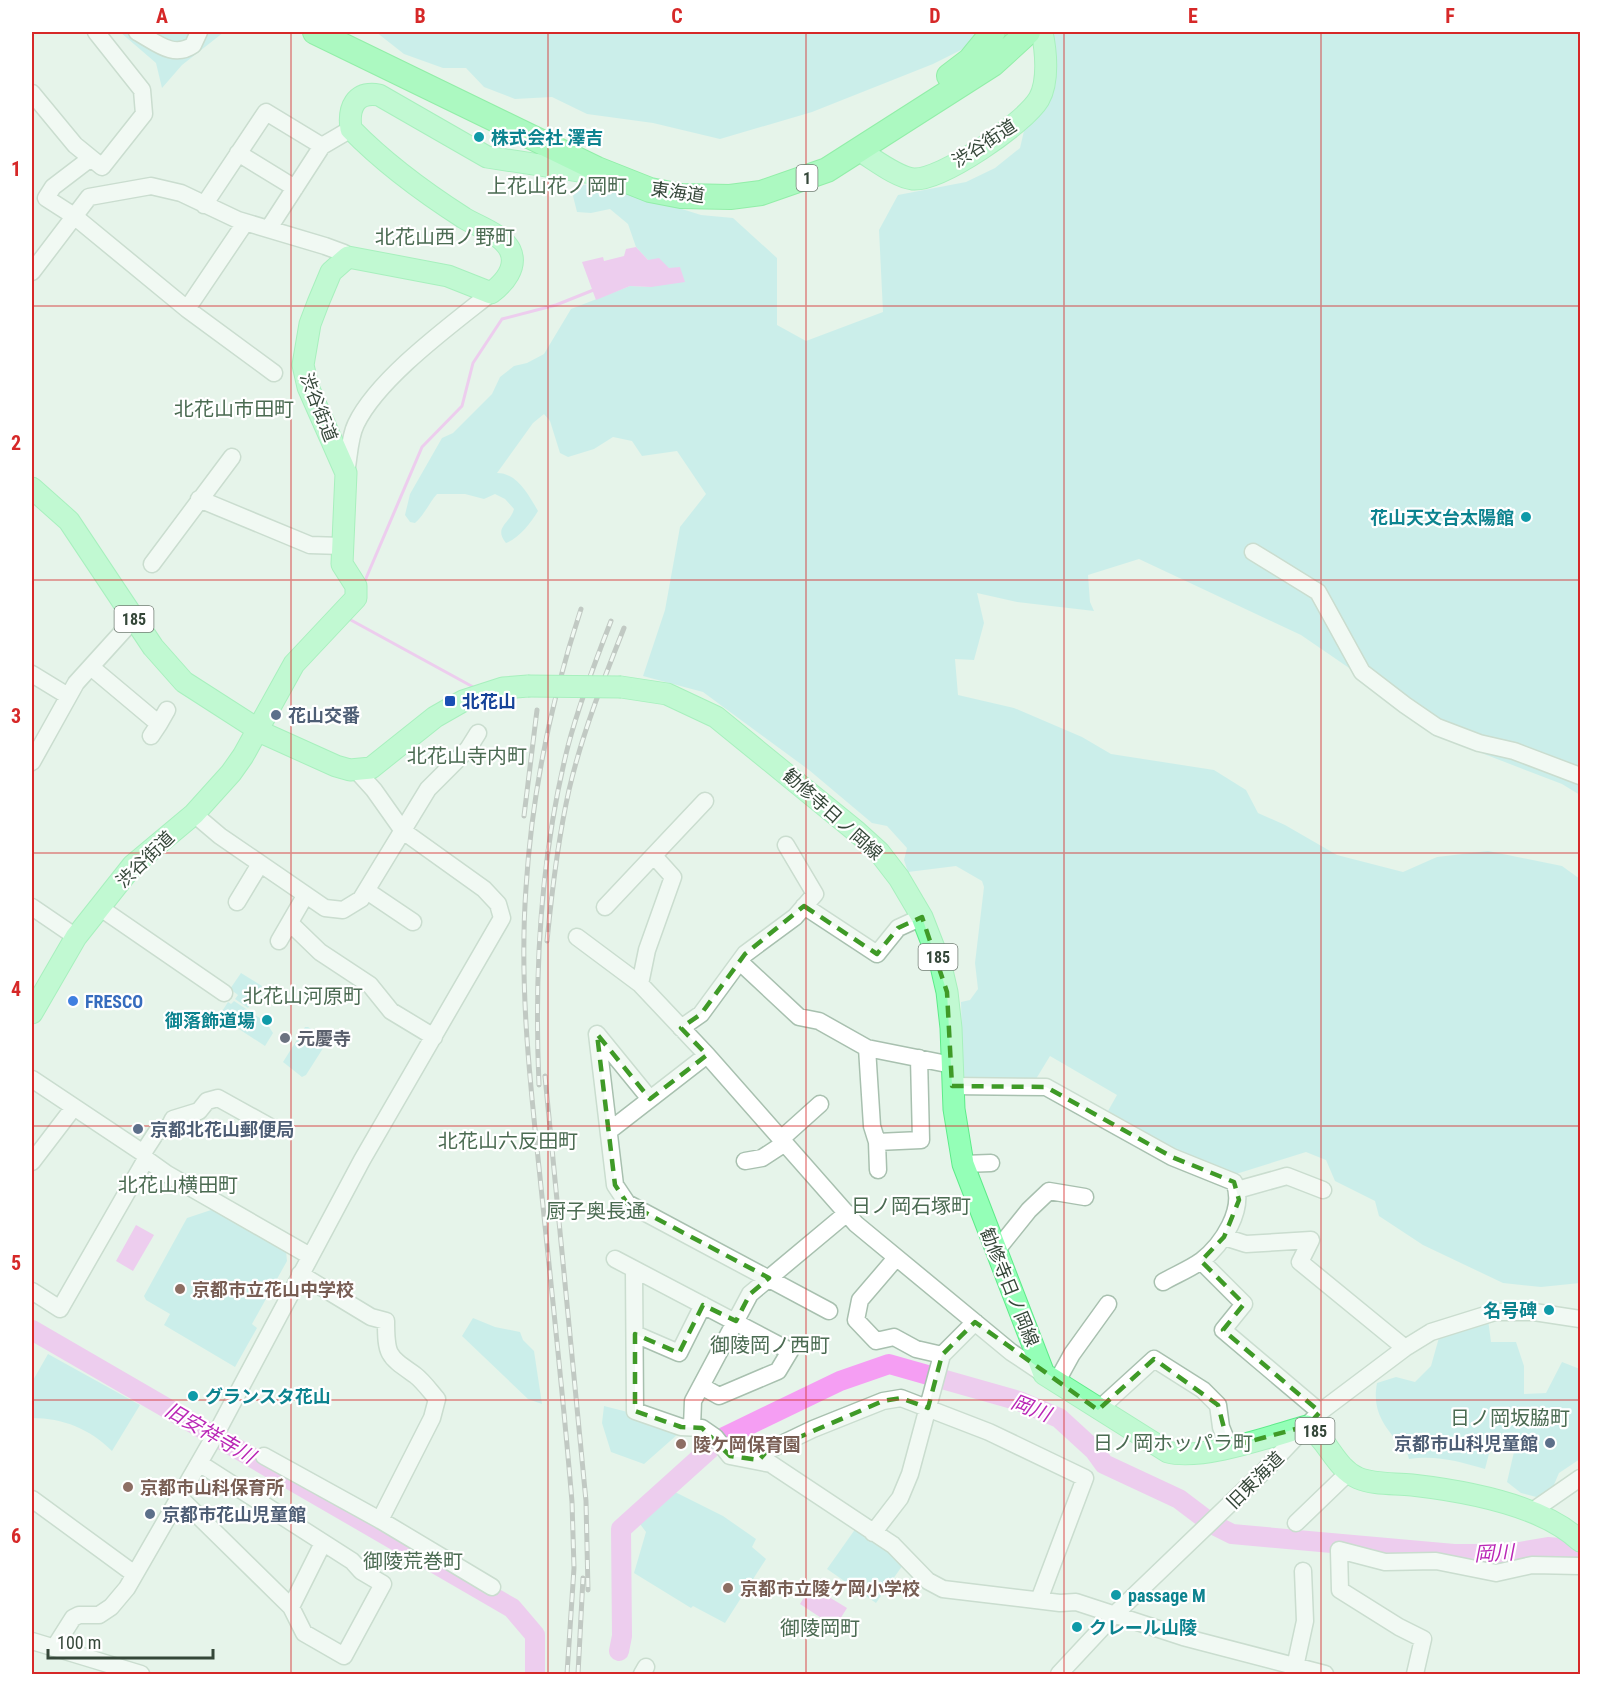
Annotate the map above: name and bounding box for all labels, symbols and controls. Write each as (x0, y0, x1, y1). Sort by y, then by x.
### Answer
text: A (156, 4, 168, 28)
text: B (414, 4, 426, 28)
text: C (671, 4, 683, 28)
text: D (929, 4, 941, 28)
text: E (1188, 4, 1198, 28)
text: F (1445, 4, 1455, 28)
street label: 渋谷街道 (948, 115, 1020, 171)
place label: 株式会社 澤吉 (491, 127, 603, 148)
marker: 株式会社 澤吉 (472, 130, 486, 144)
text: 1 (11, 157, 21, 181)
road number: 1 (796, 165, 818, 191)
district label: 上花山花ノ岡町 (487, 174, 627, 198)
street label: 東海道 (650, 178, 706, 206)
district label: 北花山西ノ野町 (375, 225, 515, 249)
street label: 渋谷街道 (296, 370, 342, 444)
district label: 北花山市田町 (174, 397, 294, 421)
text: 2 (11, 431, 21, 455)
place label: 花山天文台太陽館 (1370, 507, 1514, 528)
marker: 花山天文台太陽館 (1519, 510, 1533, 524)
road number: 185 (114, 606, 154, 632)
place label: 北花山 (462, 691, 516, 712)
marker: 北花山 (443, 694, 457, 708)
text: 3 (11, 704, 21, 728)
place label: 花山交番 (288, 705, 360, 726)
marker: 花山交番 (269, 708, 283, 722)
district label: 北花山寺内町 (407, 744, 527, 768)
street label: 勧修寺日ノ岡線 (779, 764, 887, 864)
street label: 渋谷街道 (112, 826, 178, 892)
road number: 185 (918, 944, 958, 970)
text: 4 (11, 977, 21, 1001)
district label: 北花山河原町 (243, 984, 363, 1008)
place label: FRESCO (85, 991, 143, 1012)
marker: FRESCO (66, 994, 80, 1008)
place label: 御落飾道場 (164, 1010, 255, 1031)
marker: 御落飾道場 (260, 1013, 274, 1027)
place label: 元慶寺 (297, 1028, 351, 1049)
marker: 元慶寺 (278, 1031, 292, 1045)
place label: 京都北花山郵便局 (150, 1119, 294, 1140)
marker: 京都北花山郵便局 (131, 1122, 145, 1136)
district label: 北花山六反田町 (438, 1129, 578, 1153)
district label: 北花山横田町 (118, 1173, 238, 1197)
district label: 日ノ岡石塚町 (851, 1194, 971, 1218)
district label: 厨子奥長通 (546, 1199, 646, 1223)
street label: 勧修寺日ノ岡線 (977, 1225, 1043, 1349)
text: 5 (11, 1251, 21, 1275)
place label: 京都市立花山中学校 (192, 1279, 354, 1300)
marker: 京都市立花山中学校 (173, 1282, 187, 1296)
place label: 名号碑 (1483, 1300, 1537, 1321)
marker: 名号碑 (1542, 1303, 1556, 1317)
district label: 御陵岡ノ西町 (710, 1333, 830, 1357)
place label: グランスタ花山 (205, 1386, 331, 1407)
marker: グランスタ花山 (186, 1389, 200, 1403)
water label: 岡川 (1008, 1390, 1056, 1427)
water label: 旧安祥寺川 (161, 1398, 261, 1469)
district label: 日ノ岡坂脇町 (1450, 1406, 1570, 1430)
road number: 185 (1296, 1418, 1334, 1444)
district label: 日ノ岡ホッパラ町 (1093, 1431, 1253, 1455)
place label: 京都市山科児童館 (1394, 1433, 1538, 1454)
place label: 陵ケ岡保育園 (693, 1434, 801, 1455)
marker: 京都市山科児童館 (1543, 1436, 1557, 1450)
marker: 陵ケ岡保育園 (674, 1437, 688, 1451)
street label: 旧東海道 (1222, 1447, 1288, 1513)
place label: 京都市山科保育所 (140, 1477, 284, 1498)
marker: 京都市山科保育所 (121, 1480, 135, 1494)
place label: 京都市花山児童館 (162, 1504, 306, 1525)
marker: 京都市花山児童館 (143, 1507, 157, 1521)
text: 6 (11, 1524, 21, 1548)
water label: 岡川 (1473, 1540, 1517, 1566)
district label: 御陵荒巻町 (363, 1549, 463, 1573)
place label: 京都市立陵ケ岡小学校 (740, 1578, 920, 1599)
marker: 京都市立陵ケ岡小学校 (721, 1581, 735, 1595)
place label: passage M (1128, 1585, 1206, 1606)
marker: passage M (1109, 1588, 1123, 1602)
district label: 御陵岡町 (780, 1616, 860, 1640)
place label: クレール山陵 (1089, 1617, 1197, 1638)
marker: クレール山陵 (1070, 1620, 1084, 1634)
scale bar (48, 1622, 213, 1660)
text: 100 m (57, 1632, 101, 1653)

